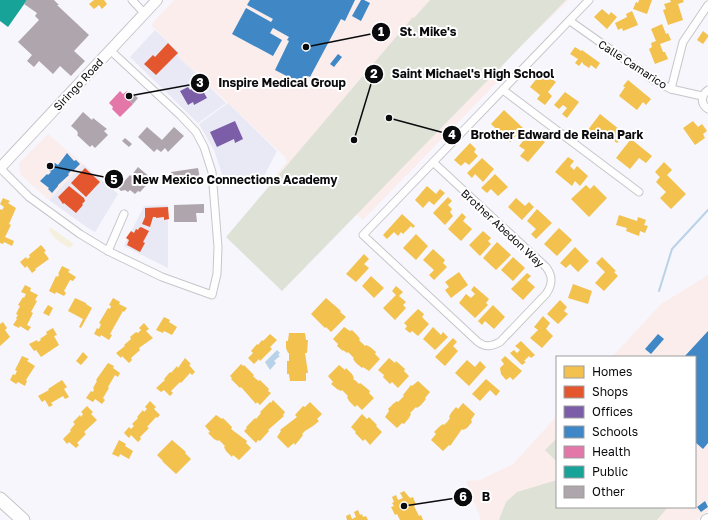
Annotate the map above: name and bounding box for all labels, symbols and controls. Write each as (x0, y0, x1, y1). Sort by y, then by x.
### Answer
callout: St. Mike's (371, 20, 465, 44)
text: 1 (378, 24, 384, 39)
text: St. Mike's (399, 24, 457, 39)
street label: Calle Camarico (596, 37, 670, 91)
street label: Siringo Road (50, 55, 106, 113)
callout: Saint Michael's High School (364, 62, 562, 86)
text: 2 (370, 66, 378, 81)
text: Saint Michael's High School (392, 66, 554, 81)
callout: Inspire Medical Group (190, 71, 354, 95)
text: 3 (196, 75, 204, 90)
text: Inspire Medical Group (218, 75, 346, 90)
callout: Brother Edward de Reina Park (442, 123, 651, 147)
text: 4 (448, 127, 456, 142)
text: Brother Edward de Reina Park (471, 127, 643, 142)
callout: New Mexico Connections Academy (104, 167, 345, 191)
text: 5 (110, 172, 118, 187)
text: New Mexico Connections Academy (133, 172, 338, 187)
street label: Brother Abedon Way (459, 186, 547, 270)
legend (556, 356, 696, 508)
text: Homes (592, 364, 632, 379)
text: Shops (592, 384, 628, 399)
text: Offices (592, 404, 633, 419)
text: Schools (592, 424, 638, 439)
text: Health (592, 444, 631, 459)
text: Public (592, 464, 629, 479)
text: Other (592, 484, 625, 499)
callout: B (453, 485, 498, 509)
text: 6 (459, 489, 467, 504)
text: B (482, 489, 491, 504)

